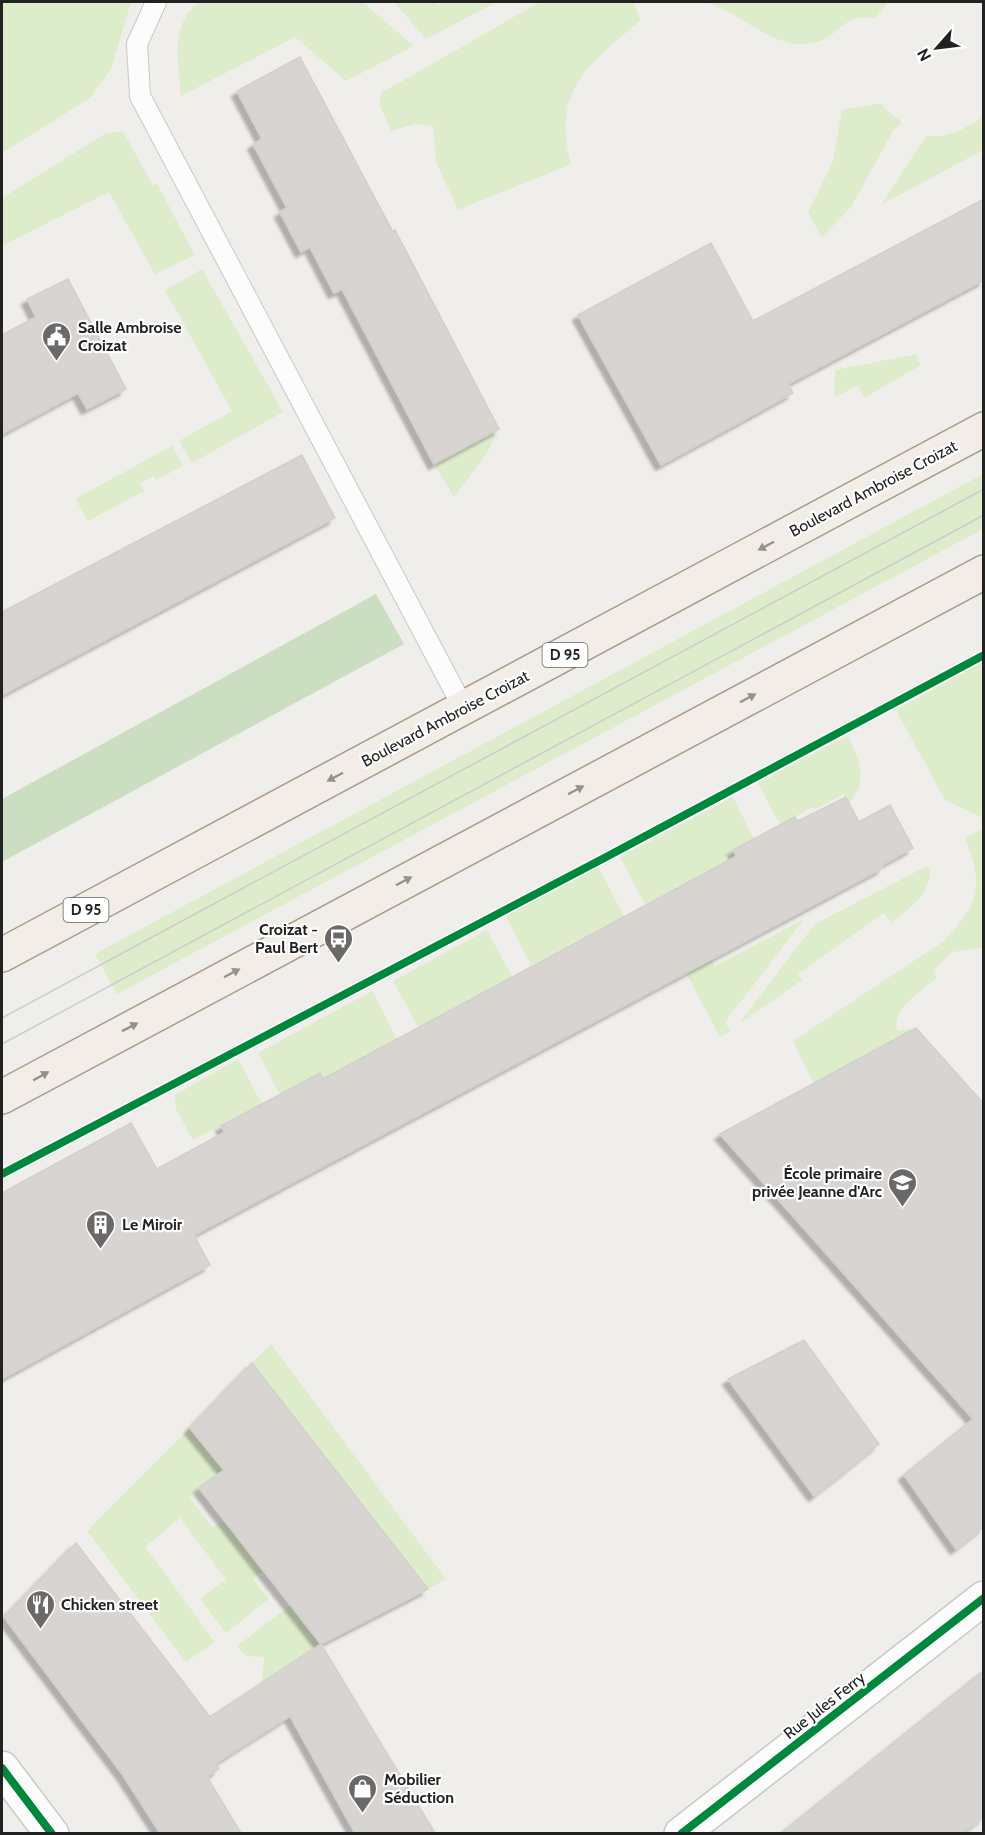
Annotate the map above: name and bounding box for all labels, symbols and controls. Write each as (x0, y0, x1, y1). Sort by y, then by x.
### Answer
north arrow (907, 18, 967, 78)
text: N (913, 45, 935, 64)
place label: Salle Ambroise Croizat (78, 318, 182, 355)
public building icon: Salle Ambroise Croizat (41, 320, 73, 362)
street label: Boulevard Ambroise Croizat (786, 436, 961, 541)
one-way arrow (757, 541, 774, 551)
road number: D 95 (542, 643, 588, 667)
street label: Boulevard Ambroise Croizat (358, 666, 533, 771)
one-way arrow (740, 693, 757, 703)
one-way arrow (326, 772, 344, 782)
one-way arrow (567, 785, 585, 795)
one-way arrow (396, 876, 413, 886)
road number: D 95 (64, 898, 109, 922)
place label: Croizat - Paul Bert (255, 920, 318, 957)
bus stop icon: Croizat - Paul Bert (323, 922, 355, 964)
one-way arrow (224, 968, 241, 978)
one-way arrow (122, 1022, 139, 1032)
one-way arrow (33, 1071, 50, 1081)
place label: École primaire privée Jeanne d'Arc (752, 1164, 882, 1201)
school or university icon: École primaire privée Jeanne d'Arc (887, 1166, 919, 1208)
building icon: Le Miroir (85, 1208, 117, 1250)
place label: Le Miroir (122, 1215, 183, 1234)
restaurant icon: Chicken street (24, 1588, 56, 1630)
place label: Chicken street (61, 1595, 159, 1614)
street label: Rue Jules Ferry (780, 1668, 869, 1743)
place label: Mobilier Séduction (384, 1770, 454, 1807)
shop icon: Mobilier Séduction (347, 1772, 379, 1814)

